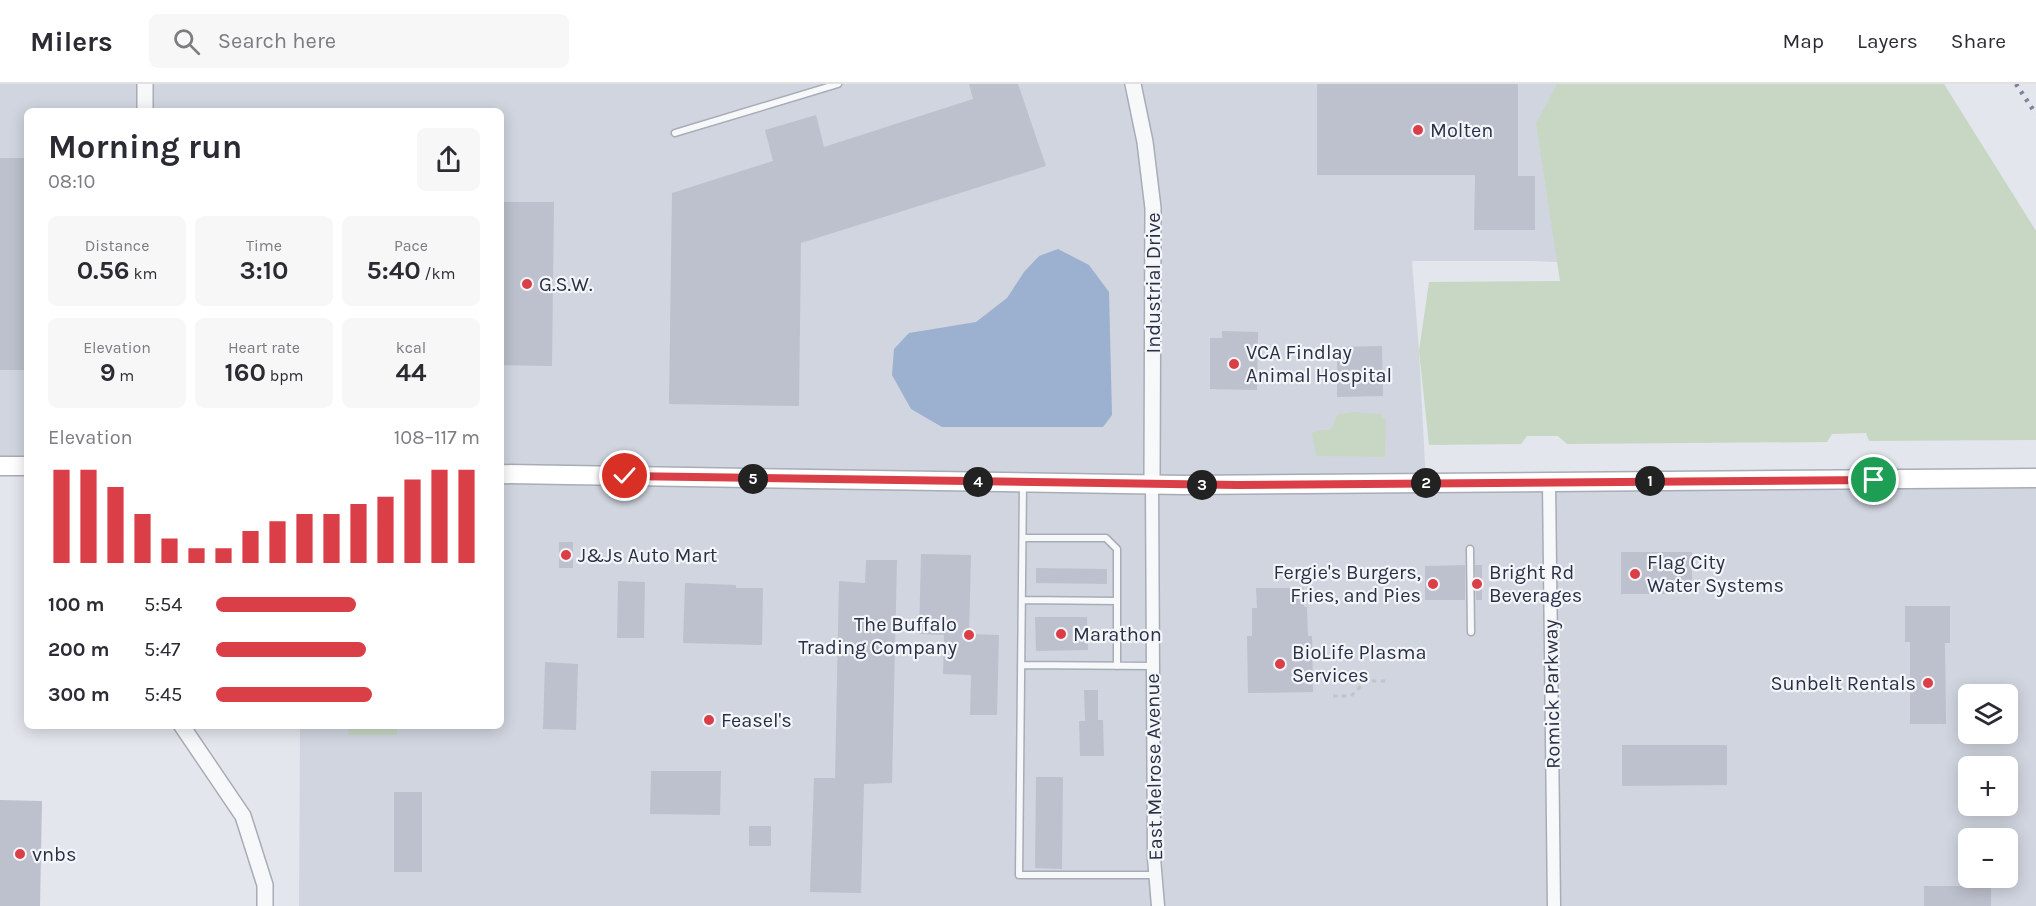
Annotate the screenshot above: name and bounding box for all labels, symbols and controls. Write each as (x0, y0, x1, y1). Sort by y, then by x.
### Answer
search box (149, 14, 569, 68)
text: Milers (30, 25, 113, 58)
icon: search (170, 25, 203, 58)
text: Search here (218, 28, 336, 54)
text: Map (1782, 29, 1824, 53)
text: Layers (1857, 29, 1918, 53)
text: Share (1951, 29, 2006, 53)
place label: Molten (1430, 119, 1493, 142)
marker: Molten (1411, 123, 1425, 137)
text: Morning run (48, 128, 242, 166)
button: share (417, 128, 480, 191)
text: 08:10 (48, 170, 95, 193)
street label: Industrial Drive (1142, 213, 1165, 353)
text: Distance (85, 236, 149, 255)
text: Time (246, 236, 282, 255)
text: Pace (394, 236, 428, 255)
text: 0.56 (77, 255, 130, 286)
text: 3:10 (240, 255, 288, 286)
text: 5:40 (367, 255, 421, 286)
text: km (130, 264, 157, 283)
text: /km (421, 264, 455, 283)
place label: G.S.W. (539, 273, 593, 296)
marker: G.S.W. (520, 277, 534, 291)
text: Elevation (83, 338, 151, 357)
text: Heart rate (228, 338, 300, 357)
text: kcal (396, 338, 426, 357)
place label: VCA Findlay Animal Hospital (1246, 341, 1392, 387)
text: 9 (100, 357, 116, 388)
text: 160 (224, 357, 266, 388)
text: 44 (396, 357, 426, 388)
marker: VCA Findlay Animal Hospital (1227, 357, 1241, 371)
text: m (116, 366, 134, 385)
text: bpm (266, 366, 304, 385)
text: Elevation (48, 426, 133, 449)
text: 108–117 m (394, 426, 480, 449)
pin (599, 450, 650, 501)
pin (1848, 454, 1899, 505)
icon: check (608, 459, 641, 492)
icon: arrive (1857, 463, 1890, 496)
pin: 5 (738, 464, 768, 494)
pin: 1 (1635, 466, 1665, 496)
pin: 4 (963, 467, 993, 497)
pin: 2 (1411, 468, 1441, 498)
text: 5 (748, 469, 758, 488)
pin: 3 (1187, 470, 1217, 500)
text: 1 (1647, 471, 1653, 490)
text: 4 (973, 472, 983, 491)
text: 2 (1421, 473, 1431, 492)
text: 3 (1197, 475, 1207, 494)
place label: J&Js Auto Mart (578, 544, 718, 567)
marker: J&Js Auto Mart (559, 548, 573, 562)
place label: Flag City Water Systems (1647, 551, 1784, 597)
place label: Fergie's Burgers, Fries, and Pies (1273, 561, 1421, 607)
place label: Bright Rd Beverages (1489, 561, 1582, 607)
marker: Flag City Water Systems (1628, 567, 1642, 581)
marker: Fergie's Burgers, Fries, and Pies (1426, 577, 1440, 591)
marker: Bright Rd Beverages (1470, 577, 1484, 591)
text: 100 m (48, 593, 104, 616)
text: 5:54 (144, 593, 182, 616)
place label: The Buffalo Trading Company (798, 613, 957, 659)
street label: Romick Parkway (1539, 619, 1565, 769)
place label: Marathon (1073, 623, 1162, 646)
marker: Marathon (1054, 627, 1068, 641)
marker: The Buffalo Trading Company (962, 628, 976, 642)
text: 200 m (48, 638, 109, 661)
text: 5:47 (144, 638, 180, 661)
place label: BioLife Plasma Services (1292, 641, 1426, 687)
marker: BioLife Plasma Services (1273, 657, 1287, 671)
place label: Sunbelt Rentals (1771, 672, 1916, 695)
street label: East Melrose Avenue (1141, 673, 1167, 861)
marker: Sunbelt Rentals (1921, 676, 1935, 690)
text: 300 m (48, 683, 110, 706)
text: 5:45 (144, 683, 182, 706)
map controls (1958, 684, 2018, 888)
button: layers (1958, 684, 2018, 744)
place label: Feasel's (721, 709, 792, 732)
marker: Feasel's (702, 713, 716, 727)
button: + (1958, 756, 2018, 816)
button: − (1958, 828, 2018, 888)
place label: vnbs (32, 843, 76, 866)
marker: vnbs (13, 847, 27, 861)

